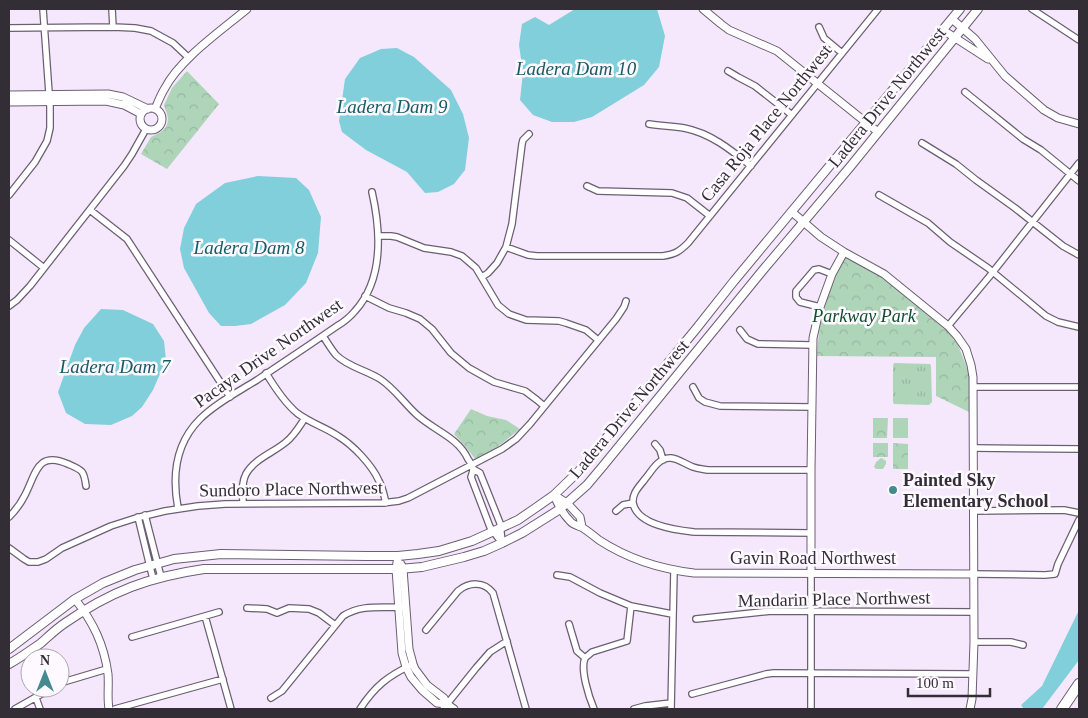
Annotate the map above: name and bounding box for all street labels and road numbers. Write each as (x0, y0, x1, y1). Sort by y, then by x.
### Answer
street label: Ladera Drive Northwest (824, 23, 950, 171)
street label: Casa Roja Place Northwest (696, 40, 836, 206)
street label: Pacaya Drive Northwest (190, 294, 346, 412)
street label: Ladera Drive Northwest (565, 336, 693, 482)
street label: Sundoro Place Northwest (199, 477, 383, 501)
street label: Gavin Road Northwest (730, 548, 896, 568)
street label: Mandarin Place Northwest (737, 587, 931, 611)

